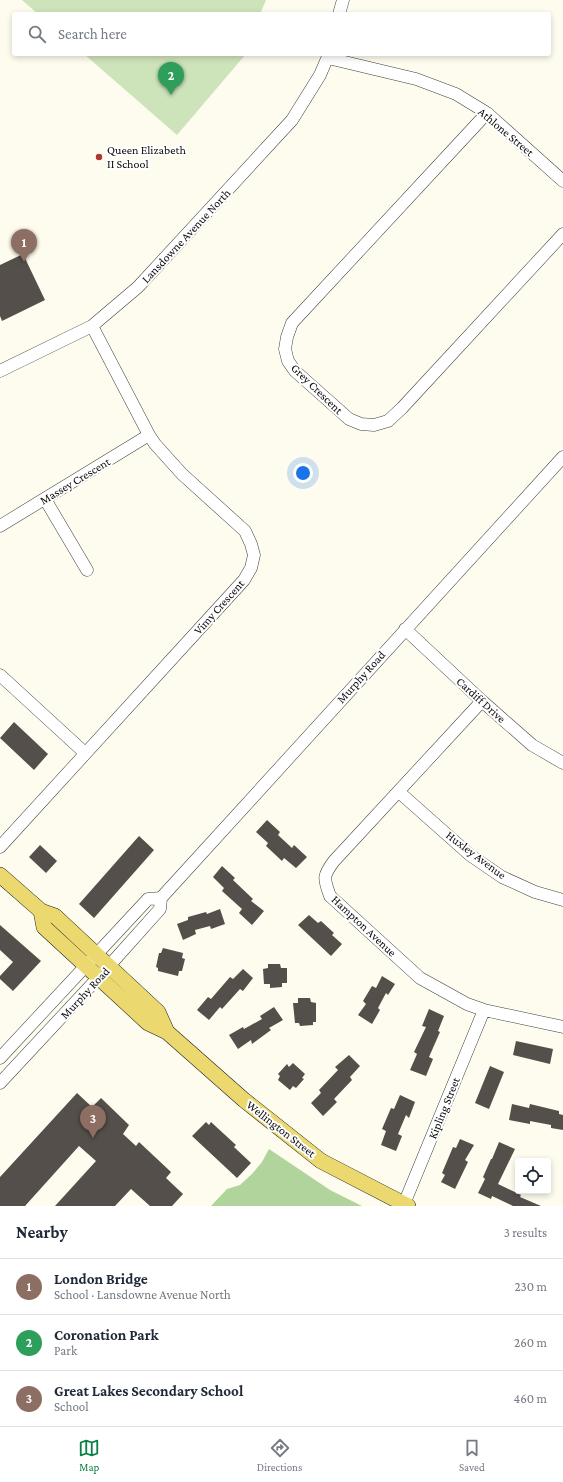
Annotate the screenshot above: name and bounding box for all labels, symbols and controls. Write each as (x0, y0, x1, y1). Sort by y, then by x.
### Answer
search box (12, 12, 551, 56)
icon: search (26, 23, 48, 45)
text: Search here (58, 26, 127, 42)
pin: 2 (158, 62, 184, 95)
street label: Athlone Street (475, 105, 537, 160)
place label: Queen Elizabeth II School (107, 143, 187, 171)
marker: Queen Elizabeth II School (94, 152, 104, 162)
street label: Lansdowne Avenue North (139, 186, 234, 286)
pin: 1 (11, 229, 37, 262)
street label: Grey Crescent (288, 361, 346, 418)
street label: Massey Crescent (37, 454, 114, 508)
your location (293, 463, 313, 483)
street label: Vimy Crescent (191, 576, 248, 637)
street label: Murphy Road (334, 648, 389, 706)
street label: Cardiff Drive (453, 674, 509, 726)
street label: Huxley Avenue (443, 828, 509, 882)
street label: Hampton Avenue (329, 892, 399, 960)
street label: Murphy Road (58, 964, 113, 1022)
street label: Kipling Street (425, 1074, 463, 1141)
street label: Wellington Street (244, 1098, 319, 1161)
pin: 3 (80, 1105, 106, 1138)
map controls (515, 1158, 551, 1194)
button: locate (515, 1158, 551, 1194)
text: Nearby (16, 1223, 68, 1242)
text: 3 results (504, 1225, 547, 1240)
text: London Bridge (54, 1271, 148, 1287)
text: 1 (27, 1279, 31, 1294)
text: 230 m (514, 1279, 547, 1294)
text: School · Lansdowne Avenue North (54, 1287, 231, 1302)
text: Coronation Park (54, 1327, 159, 1343)
text: 2 (26, 1335, 32, 1350)
text: 260 m (514, 1335, 547, 1350)
text: Park (54, 1343, 77, 1358)
text: Great Lakes Secondary School (54, 1383, 243, 1399)
text: 3 (26, 1391, 32, 1406)
text: 460 m (514, 1391, 547, 1406)
text: School (54, 1399, 89, 1414)
tab: Map (78, 1437, 100, 1473)
tab: Directions (257, 1437, 302, 1473)
tab: Saved (459, 1437, 485, 1473)

